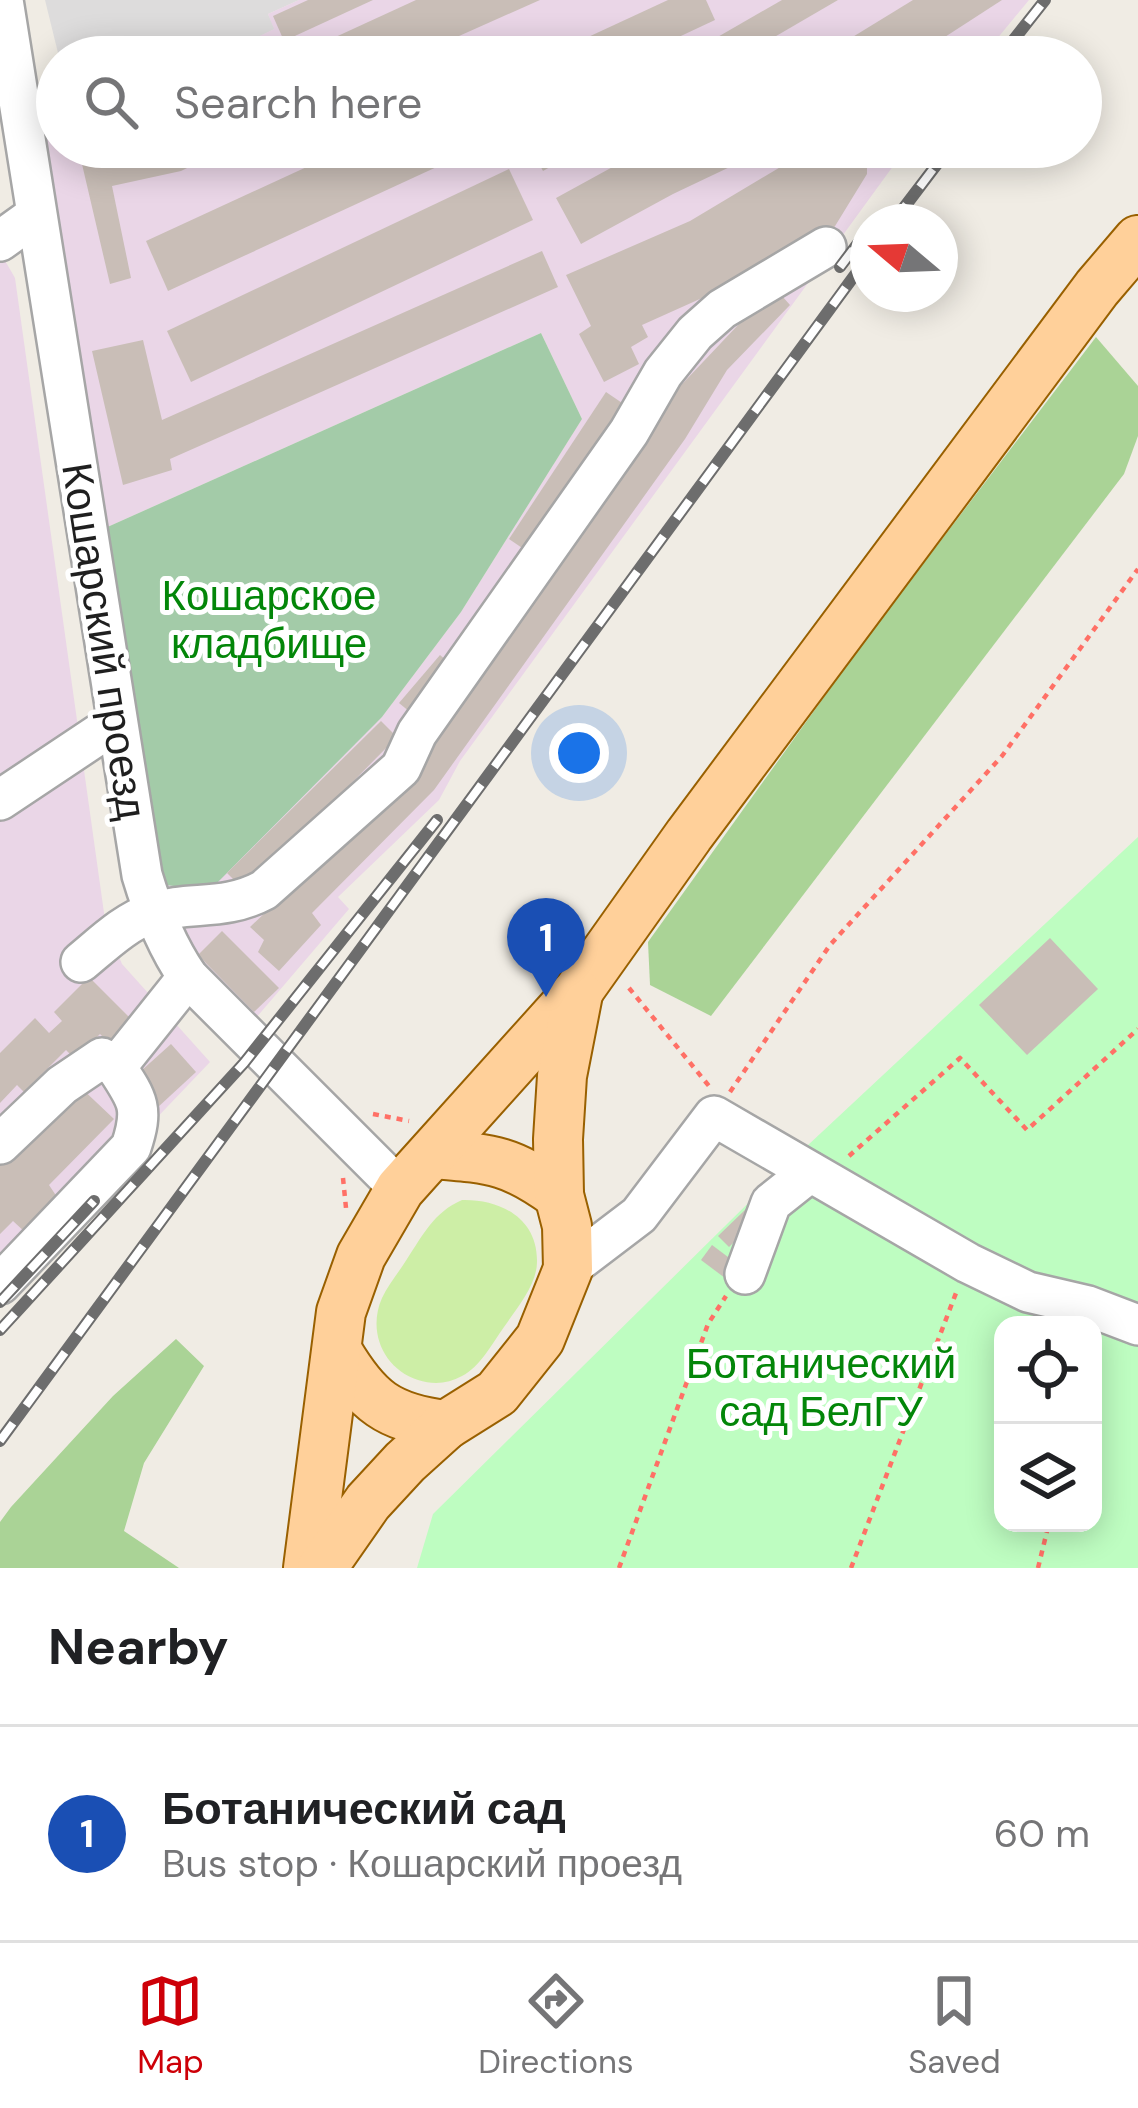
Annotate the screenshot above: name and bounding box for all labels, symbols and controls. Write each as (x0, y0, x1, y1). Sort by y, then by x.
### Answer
search box (36, 36, 1102, 168)
icon: search (78, 69, 144, 135)
text: Search here (174, 73, 422, 132)
north arrow (850, 204, 958, 312)
street label: Кошарский проезд (49, 459, 160, 823)
park label: Кошарское кладбище (162, 568, 376, 671)
your location (549, 723, 609, 783)
pin: 1 (507, 898, 585, 997)
map controls (994, 1316, 1102, 1532)
button: locate (994, 1316, 1102, 1424)
park label: Ботанический сад БелГУ (686, 1336, 956, 1439)
button: layers (994, 1424, 1102, 1532)
text: Nearby (48, 1613, 229, 1680)
text: Ботанический сад (162, 1779, 566, 1838)
text: 1 (80, 1808, 94, 1859)
text: 60 m (994, 1808, 1090, 1859)
text: Bus stop · Кошарский проезд (162, 1838, 682, 1889)
tab: Map (137, 1968, 204, 2083)
tab: Directions (478, 1968, 634, 2083)
tab: Saved (908, 1968, 1001, 2083)

